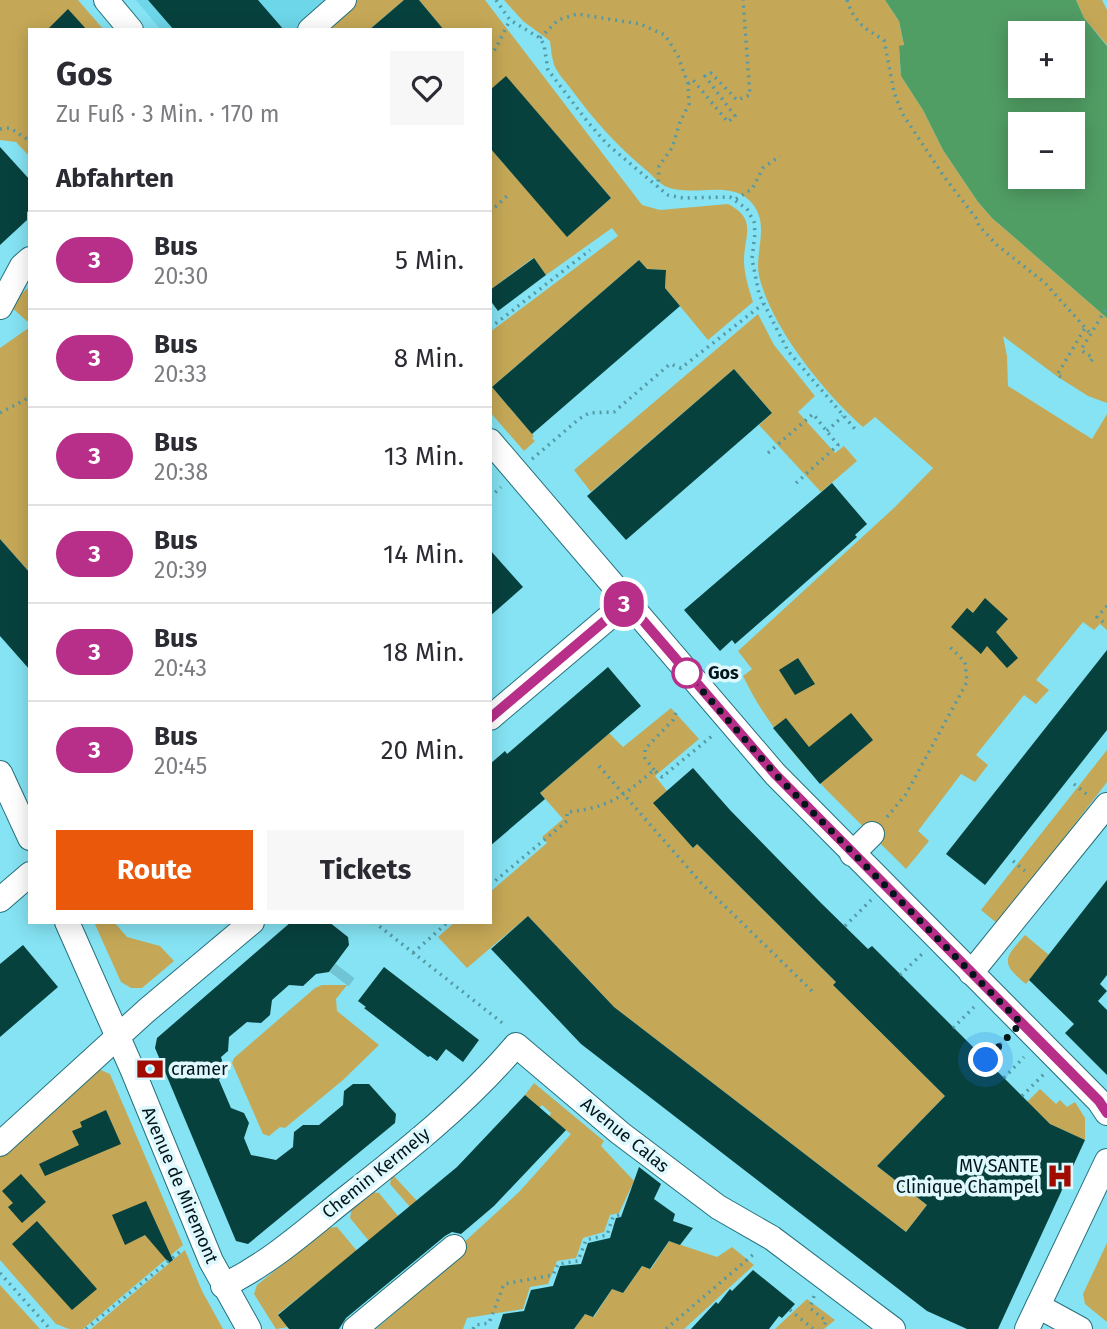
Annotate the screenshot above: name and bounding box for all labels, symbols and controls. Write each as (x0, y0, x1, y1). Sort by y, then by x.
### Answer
map controls (1008, 21, 1085, 189)
button: + (1008, 21, 1085, 98)
button: heart (390, 51, 464, 125)
text: Gos (56, 54, 113, 94)
text: Zu Fuß · 3 Min. · 170 m (56, 100, 279, 128)
button: − (1008, 112, 1085, 189)
text: Abfahrten (56, 163, 174, 194)
text: Bus (154, 231, 197, 262)
text: 5 Min. (395, 245, 464, 276)
text: 3 (88, 246, 101, 274)
text: 20:30 (154, 262, 208, 290)
text: Bus (154, 329, 197, 360)
text: 8 Min. (394, 343, 464, 374)
text: 3 (88, 344, 101, 372)
text: 20:33 (154, 360, 207, 388)
text: Bus (154, 427, 197, 458)
text: 13 Min. (384, 441, 464, 472)
text: 3 (88, 442, 101, 470)
text: 20:38 (154, 458, 208, 486)
text: Bus (154, 525, 197, 556)
text: 14 Min. (383, 539, 464, 570)
text: 3 (88, 540, 101, 568)
text: 20:39 (154, 556, 207, 584)
line badge: 3 (601, 581, 647, 627)
text: 3 (618, 590, 630, 618)
text: Bus (154, 623, 197, 654)
text: 18 Min. (382, 637, 464, 668)
text: 3 (88, 638, 101, 666)
text: 20:43 (154, 654, 207, 682)
marker: Gos (672, 658, 702, 688)
place label: Gos (708, 662, 739, 684)
text: Bus (154, 721, 197, 752)
text: 20 Min. (381, 735, 464, 766)
text: 3 (88, 736, 101, 764)
text: 20:45 (154, 752, 207, 780)
button: Route (56, 830, 253, 910)
button: Tickets (267, 830, 464, 910)
your location (968, 1042, 1003, 1077)
bank icon: cramer (135, 1054, 165, 1084)
place label: cramer (171, 1058, 228, 1080)
street label: Avenue Calas (576, 1093, 674, 1177)
street label: Avenue de Miremont (137, 1103, 223, 1267)
street label: Chemin Kermely (318, 1123, 434, 1223)
place label: MV SANTE Clinique Champel (896, 1155, 1039, 1198)
hospital icon: MV SANTE Clinique Champel (1045, 1161, 1075, 1191)

